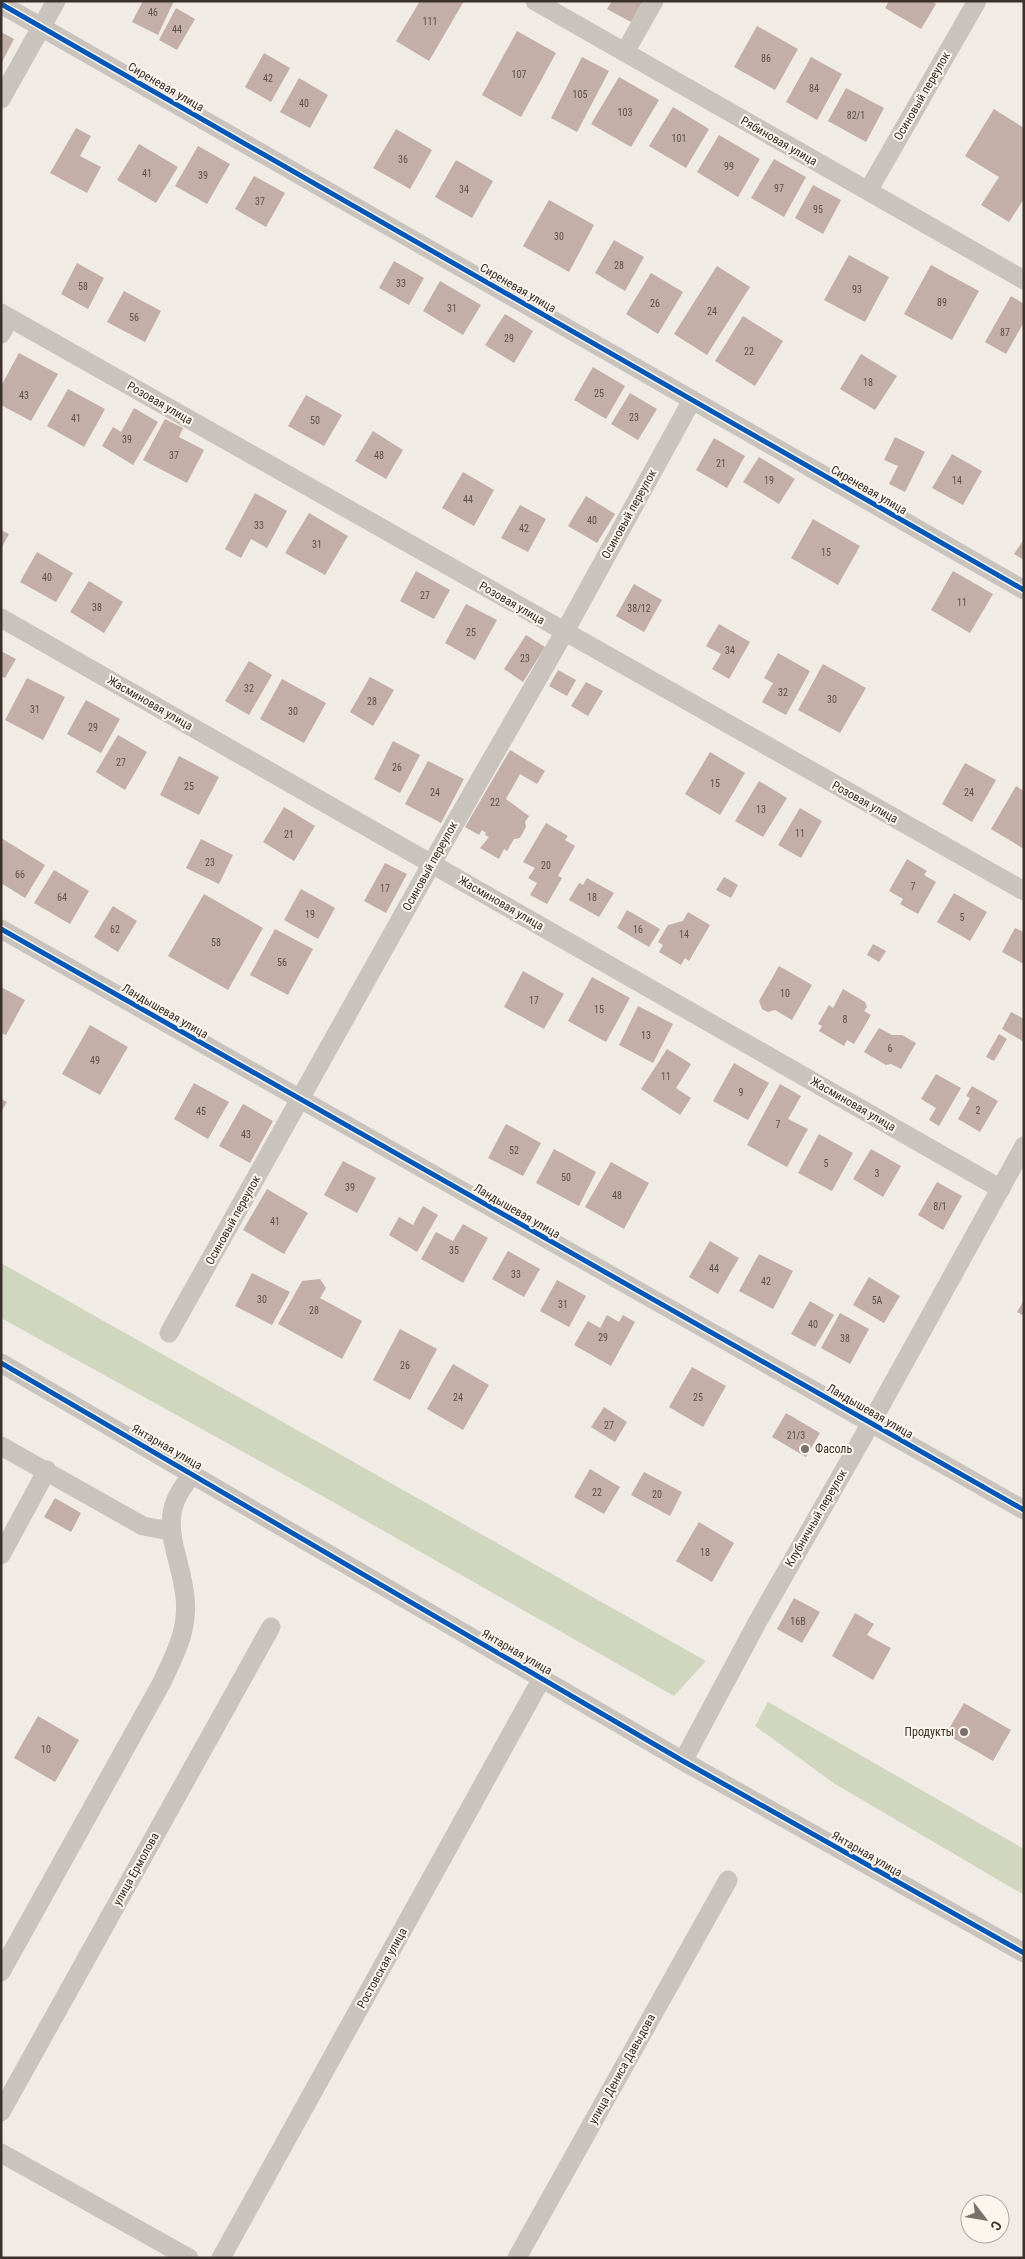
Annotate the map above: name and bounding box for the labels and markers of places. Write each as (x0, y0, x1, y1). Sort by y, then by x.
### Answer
place label: Фасоль (815, 1442, 852, 1456)
marker: Фасоль (799, 1443, 811, 1455)
place label: Продукты (905, 1725, 954, 1739)
marker: Продукты (958, 1726, 970, 1738)

